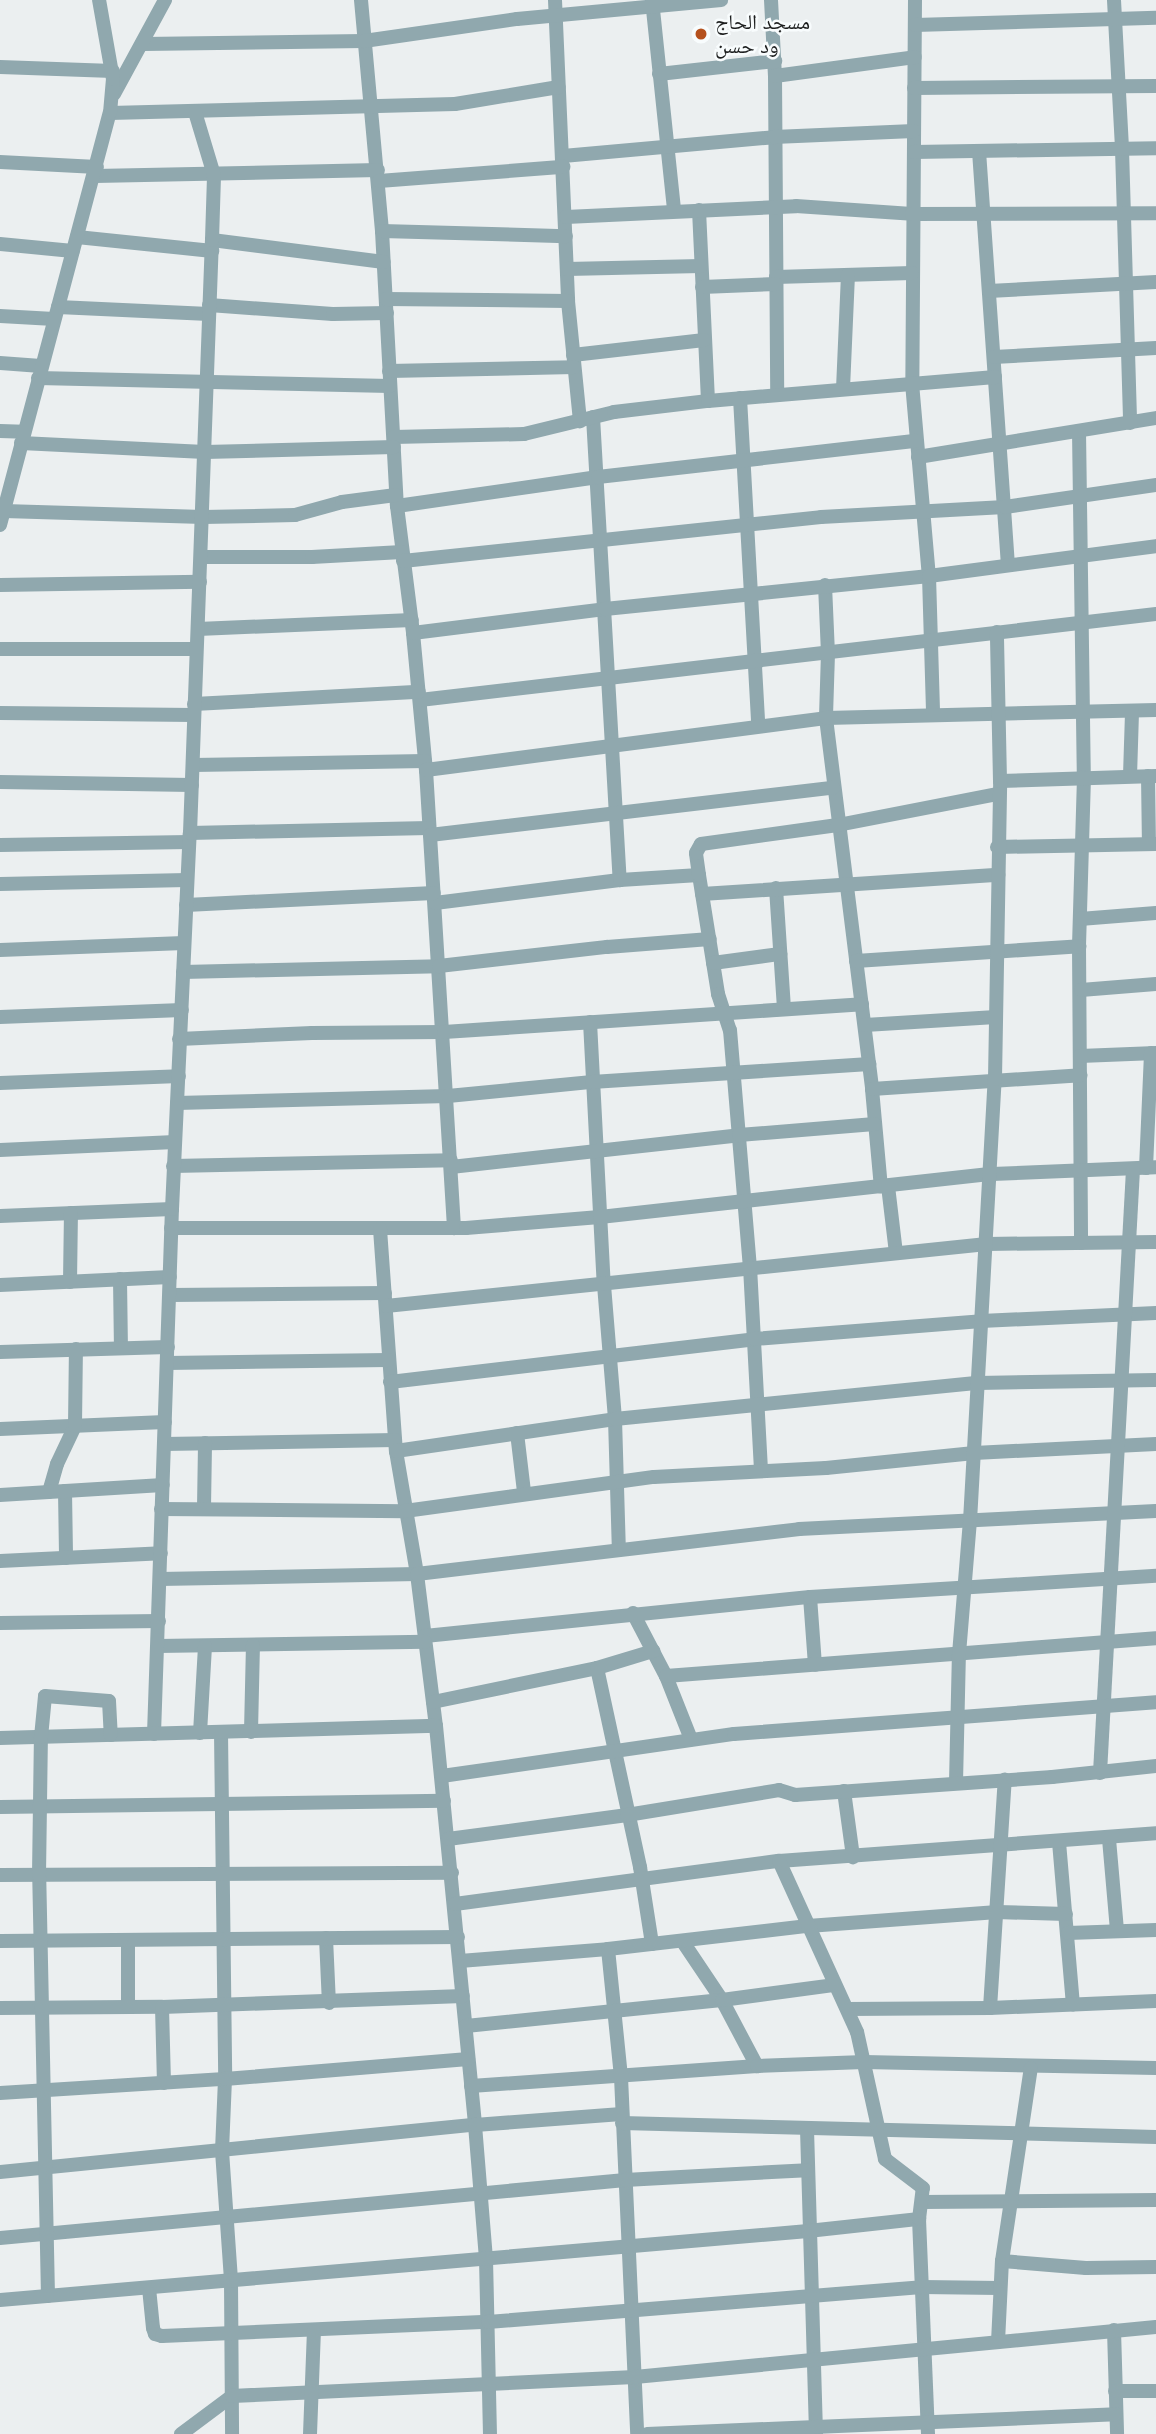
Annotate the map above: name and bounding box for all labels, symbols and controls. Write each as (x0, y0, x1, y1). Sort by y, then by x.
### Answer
place label: مسجد الحاج ود حسن (715, 9, 810, 59)
marker: مسجد الحاج ود حسن (693, 26, 709, 42)

